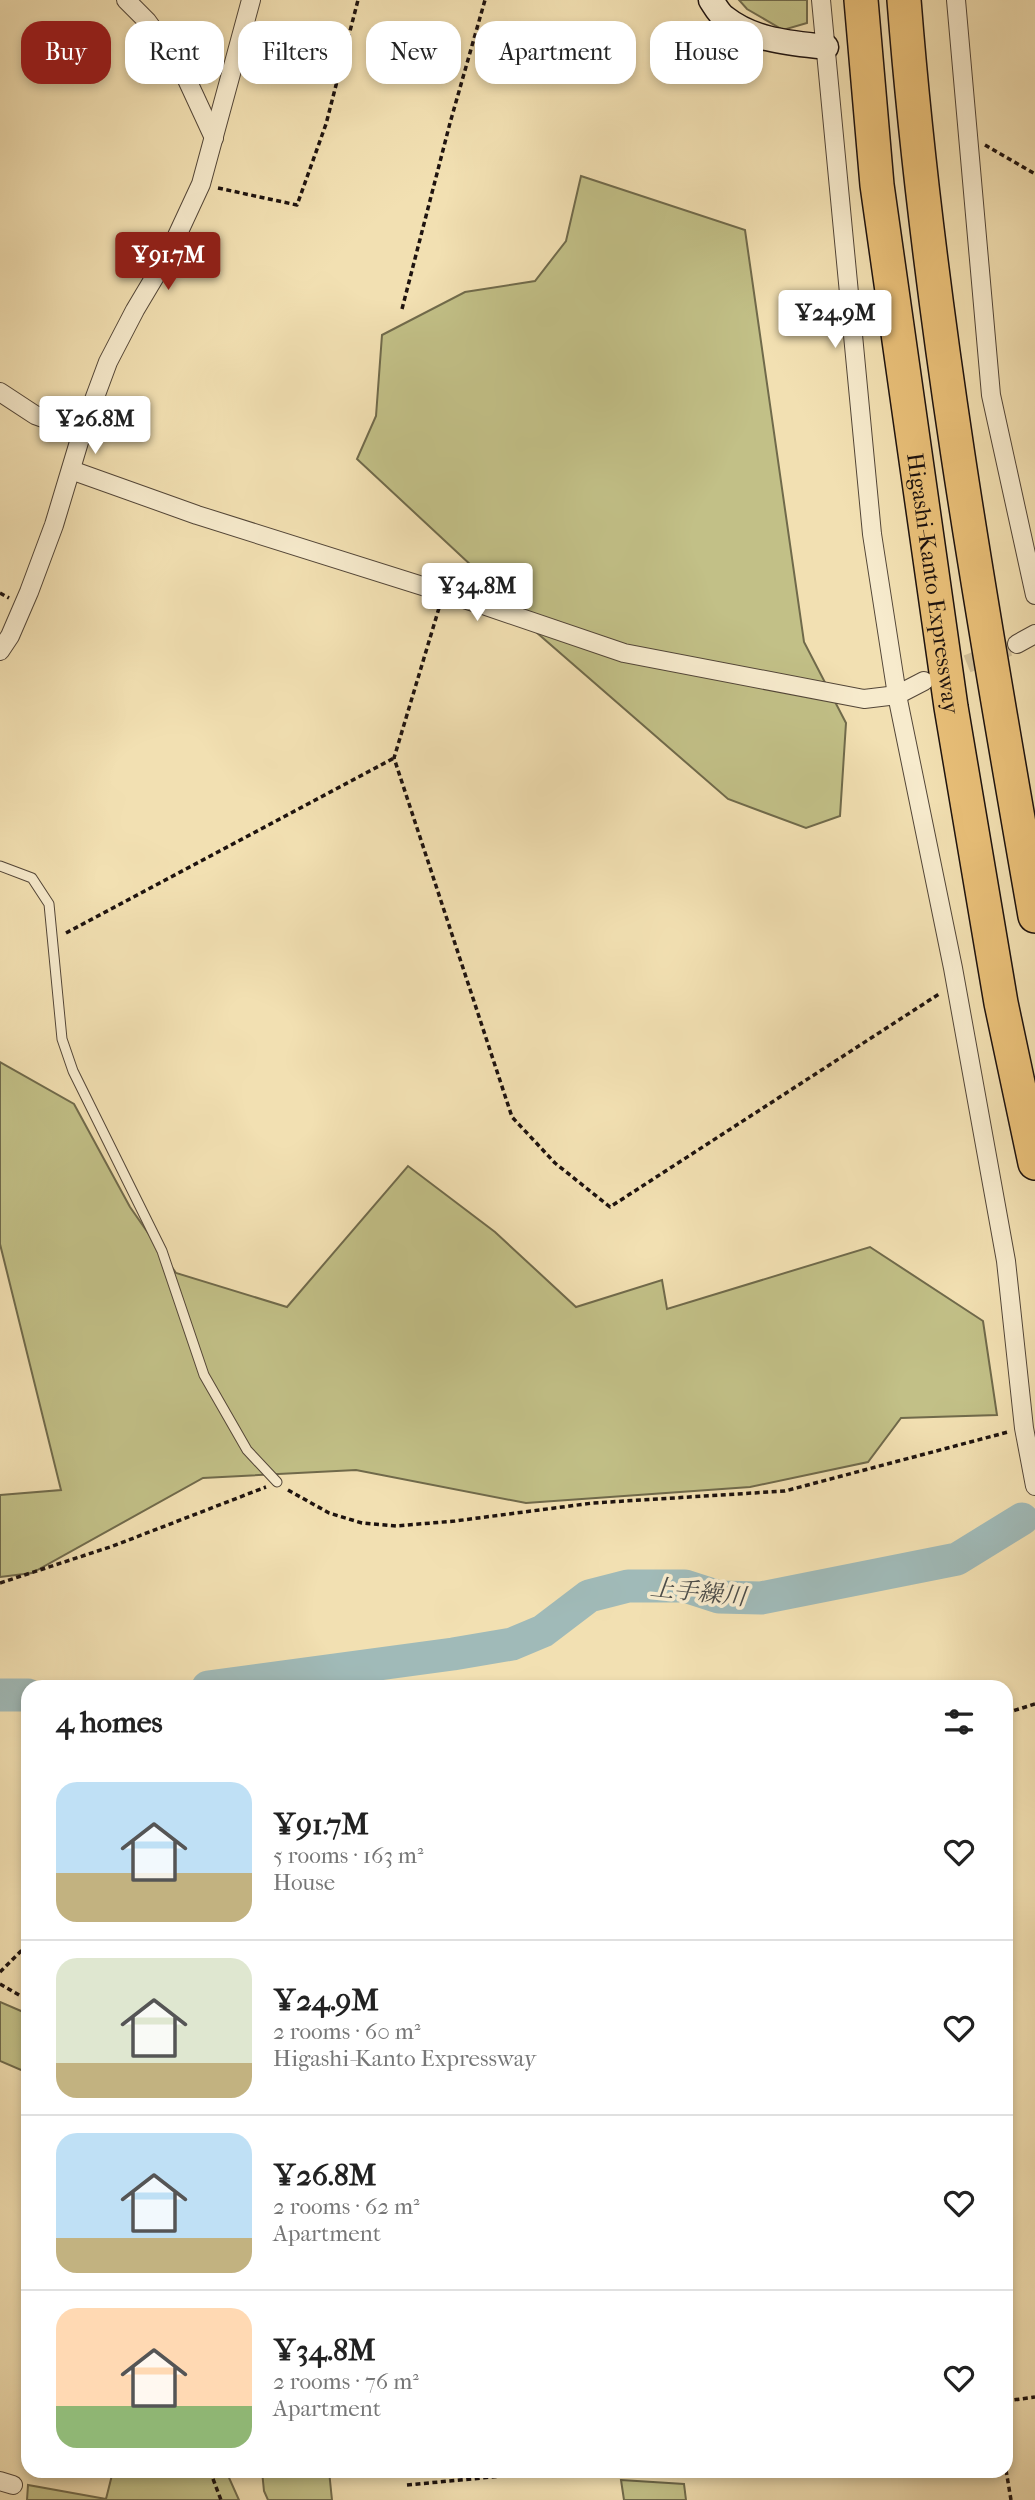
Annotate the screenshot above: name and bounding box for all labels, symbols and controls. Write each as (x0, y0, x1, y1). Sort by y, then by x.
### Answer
chip: Buy (21, 21, 111, 84)
chip: Rent (125, 21, 224, 84)
chip: Filters (238, 21, 352, 84)
chip: New (366, 21, 461, 84)
chip: Apartment (475, 21, 636, 84)
chip: House (650, 21, 763, 84)
pin: ¥91.7M (111, 232, 225, 292)
text: ¥91.7M (131, 241, 205, 268)
pin: ¥24.9M (778, 290, 892, 350)
text: ¥24.9M (794, 299, 876, 326)
pin: ¥26.8M (38, 396, 152, 456)
text: ¥26.8M (55, 405, 135, 432)
street label: Higashi-Kanto Expressway (902, 451, 966, 717)
pin: ¥34.8M (420, 564, 534, 623)
text: ¥34.8M (438, 572, 516, 599)
water label: 上手繰川 (649, 1573, 750, 1611)
icon: filters (940, 1703, 978, 1741)
text: 4 homes (56, 1705, 163, 1740)
text: ¥91.7M (273, 1807, 369, 1842)
icon: home (112, 1810, 196, 1894)
icon: heart (940, 1833, 978, 1871)
text: 5 rooms · 163 m² (273, 1842, 423, 1869)
text: House (273, 1869, 335, 1896)
text: ¥24.9M (273, 1983, 379, 2018)
icon: home (112, 1986, 196, 2070)
icon: heart (940, 2009, 978, 2047)
text: 2 rooms · 60 m² (273, 2018, 420, 2045)
text: Higashi-Kanto Expressway (273, 2045, 536, 2072)
text: ¥26.8M (273, 2158, 376, 2193)
icon: home (112, 2161, 196, 2245)
icon: heart (940, 2184, 978, 2222)
text: 2 rooms · 62 m² (273, 2193, 420, 2220)
text: Apartment (273, 2220, 381, 2247)
text: ¥34.8M (273, 2333, 375, 2368)
icon: home (112, 2336, 196, 2420)
icon: heart (940, 2359, 978, 2397)
text: 2 rooms · 76 m² (273, 2368, 419, 2395)
text: Apartment (273, 2395, 381, 2422)

